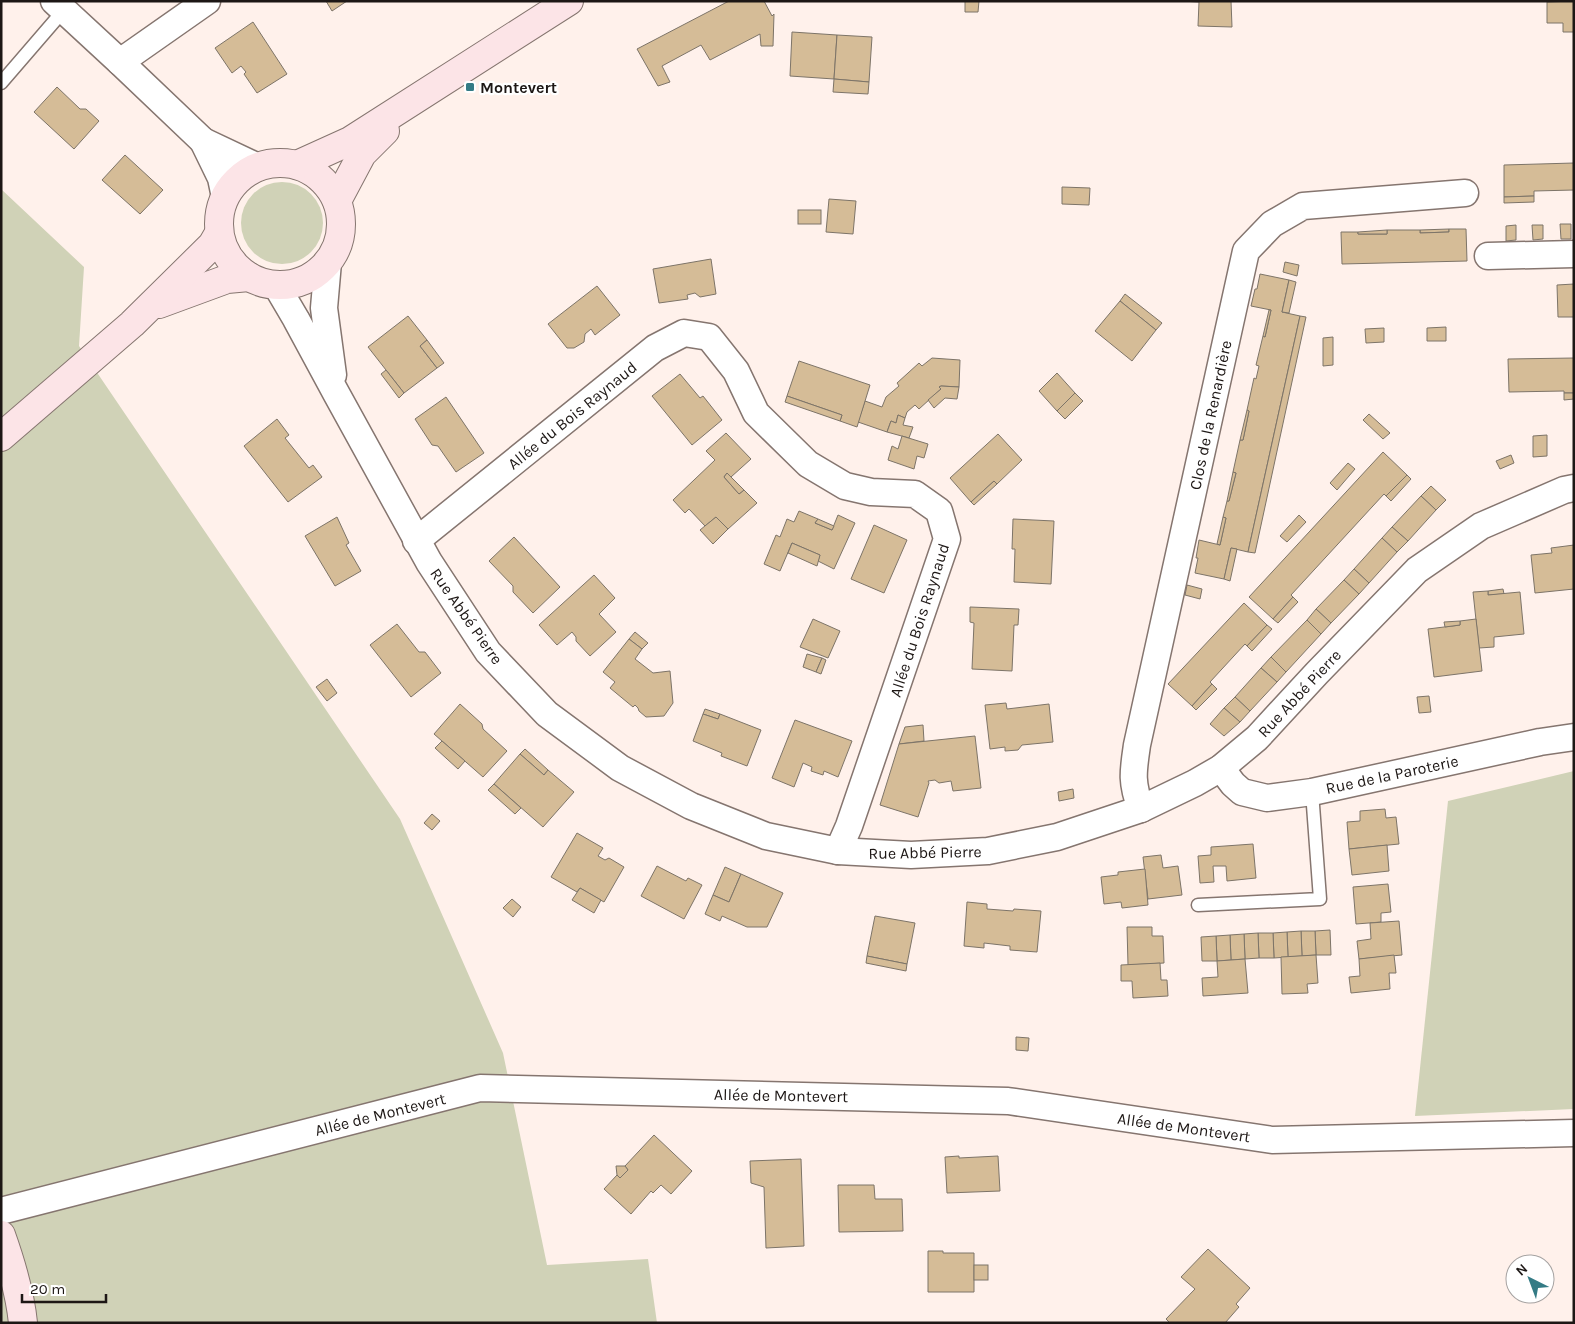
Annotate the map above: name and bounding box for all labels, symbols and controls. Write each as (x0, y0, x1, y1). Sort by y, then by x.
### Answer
place label: Montevert (480, 78, 557, 97)
marker: Montevert (464, 81, 476, 93)
street label: Clos de la Renardière (1185, 339, 1236, 492)
street label: Allée du Bois Raynaud (504, 357, 641, 473)
street label: Allée du Bois Raynaud (886, 541, 953, 700)
street label: Rue Abbé Pierre (426, 564, 507, 668)
street label: Rue Abbé Pierre (1254, 645, 1345, 741)
street label: Rue de la Paroterie (1324, 751, 1460, 798)
street label: Rue Abbé Pierre (868, 842, 982, 863)
street label: Allée de Montevert (714, 1085, 848, 1106)
street label: Allée de Montevert (313, 1089, 447, 1140)
street label: Allée de Montevert (1116, 1109, 1252, 1146)
north arrow (1505, 1254, 1555, 1304)
text: N (1512, 1260, 1531, 1279)
scale bar (22, 1272, 106, 1304)
text: 20 m (30, 1280, 65, 1298)

